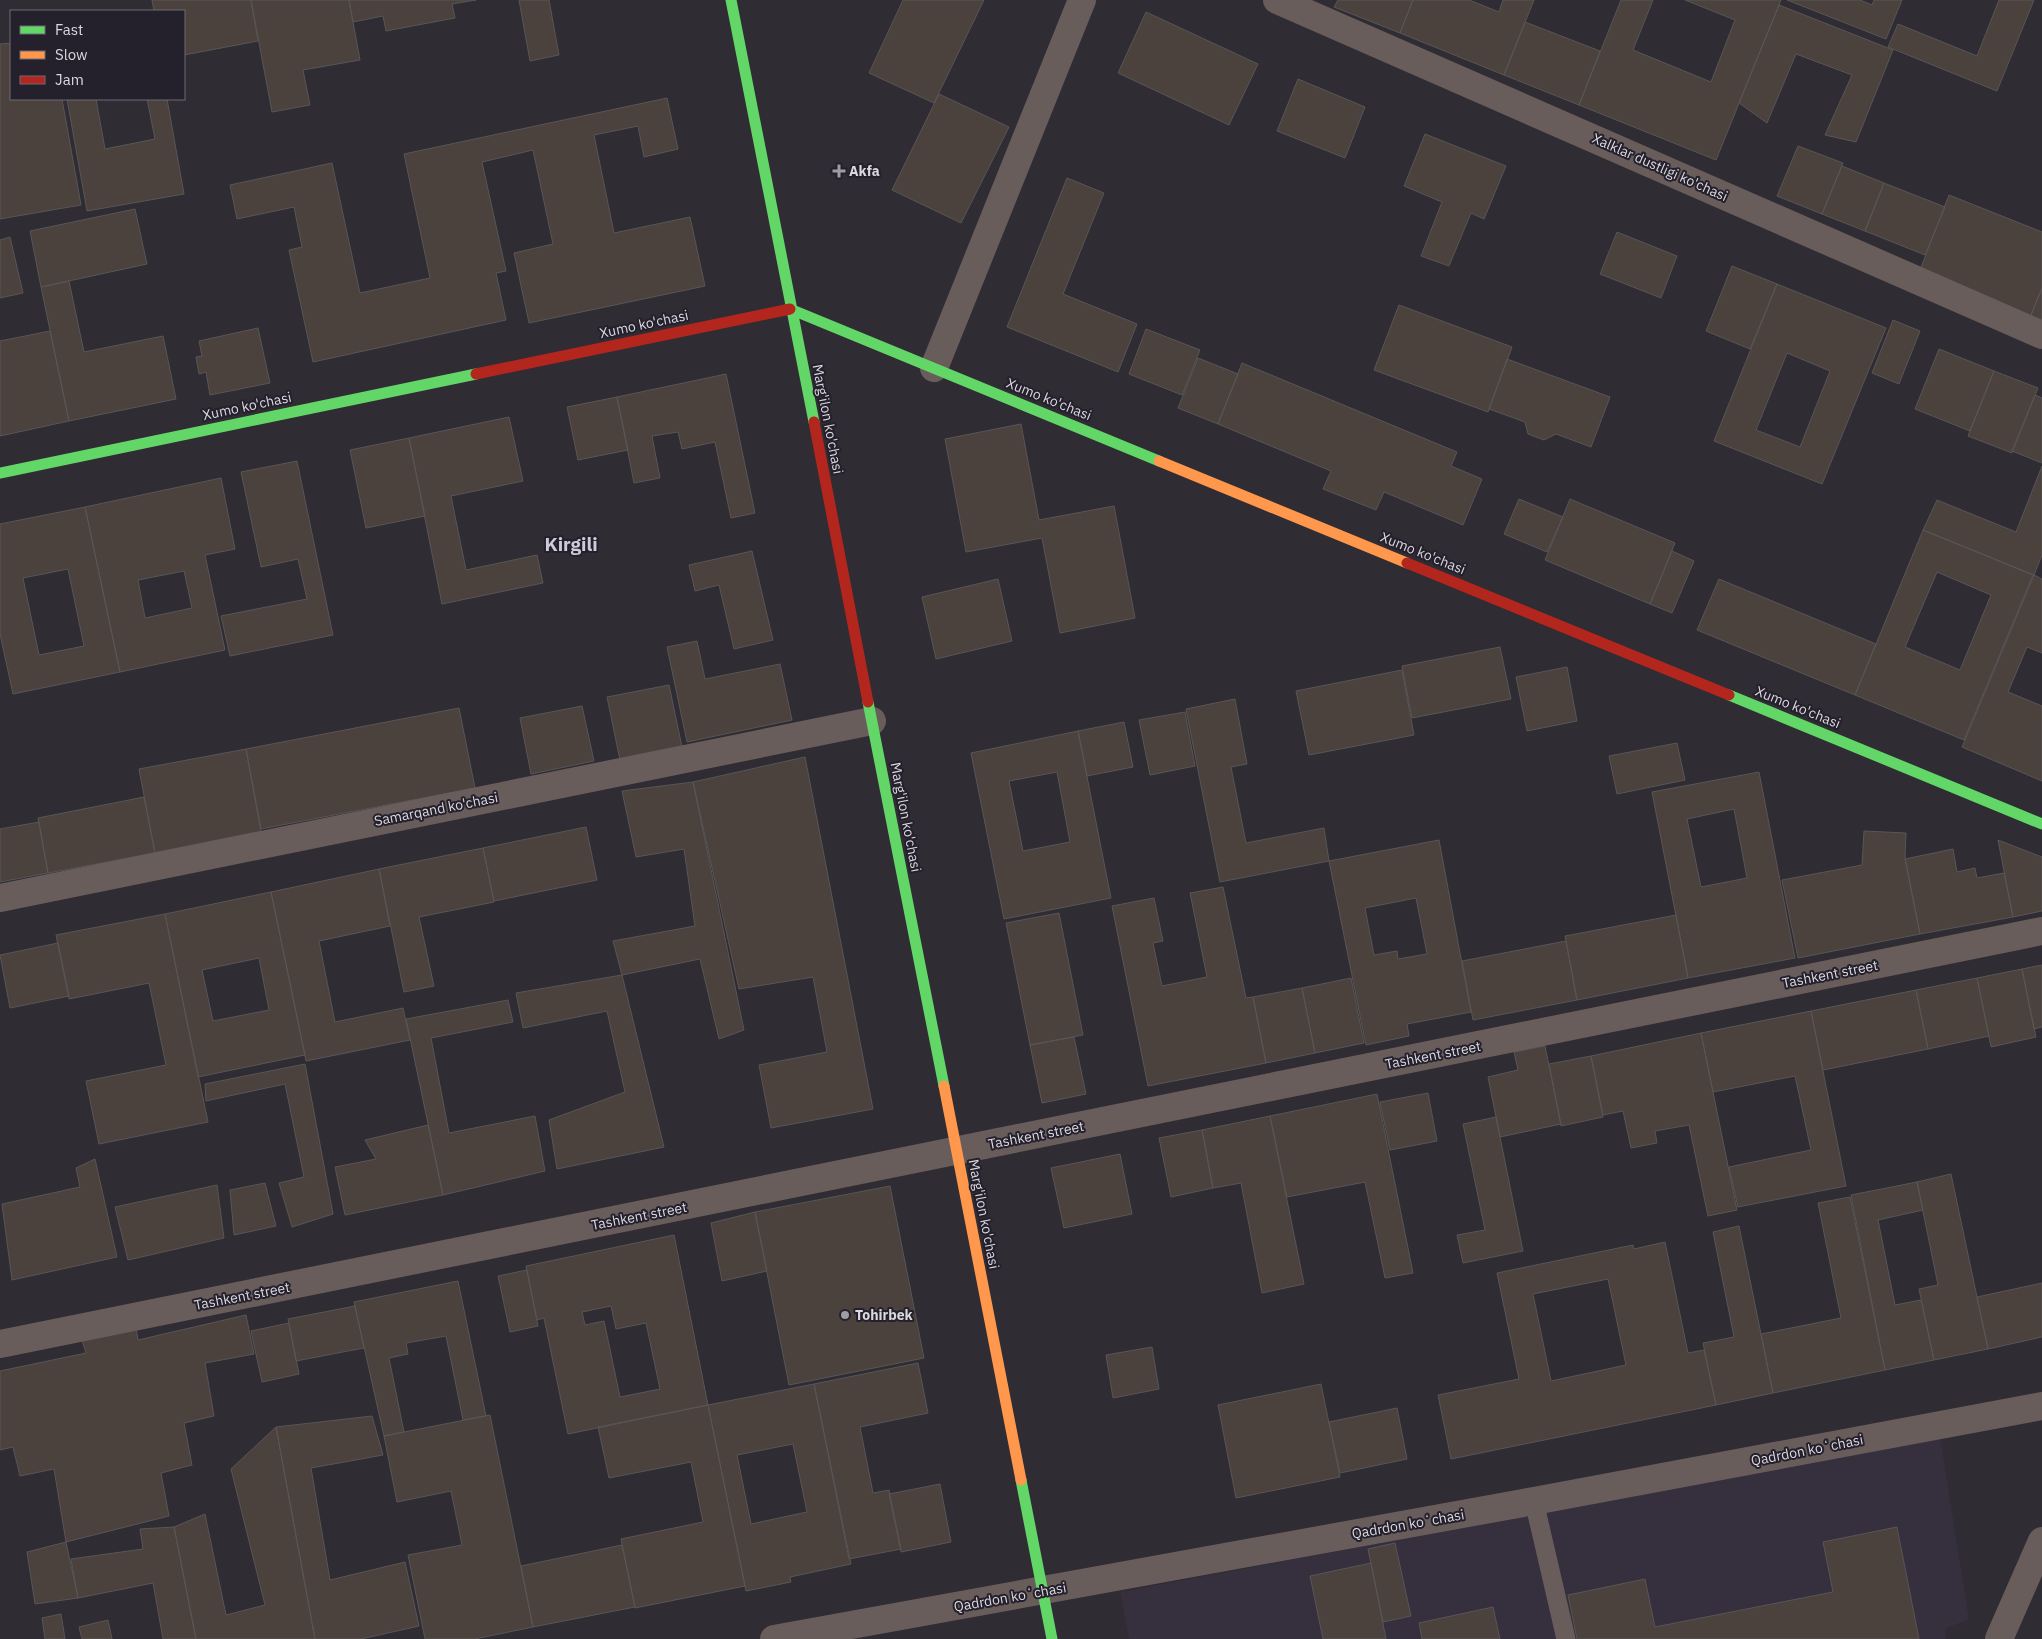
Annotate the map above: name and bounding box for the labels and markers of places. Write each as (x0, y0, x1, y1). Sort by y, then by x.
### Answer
place label: Akfa (849, 162, 880, 180)
marker: Akfa (833, 165, 845, 177)
place label: Tohirbek (855, 1306, 914, 1324)
marker: Tohirbek (839, 1309, 851, 1321)

